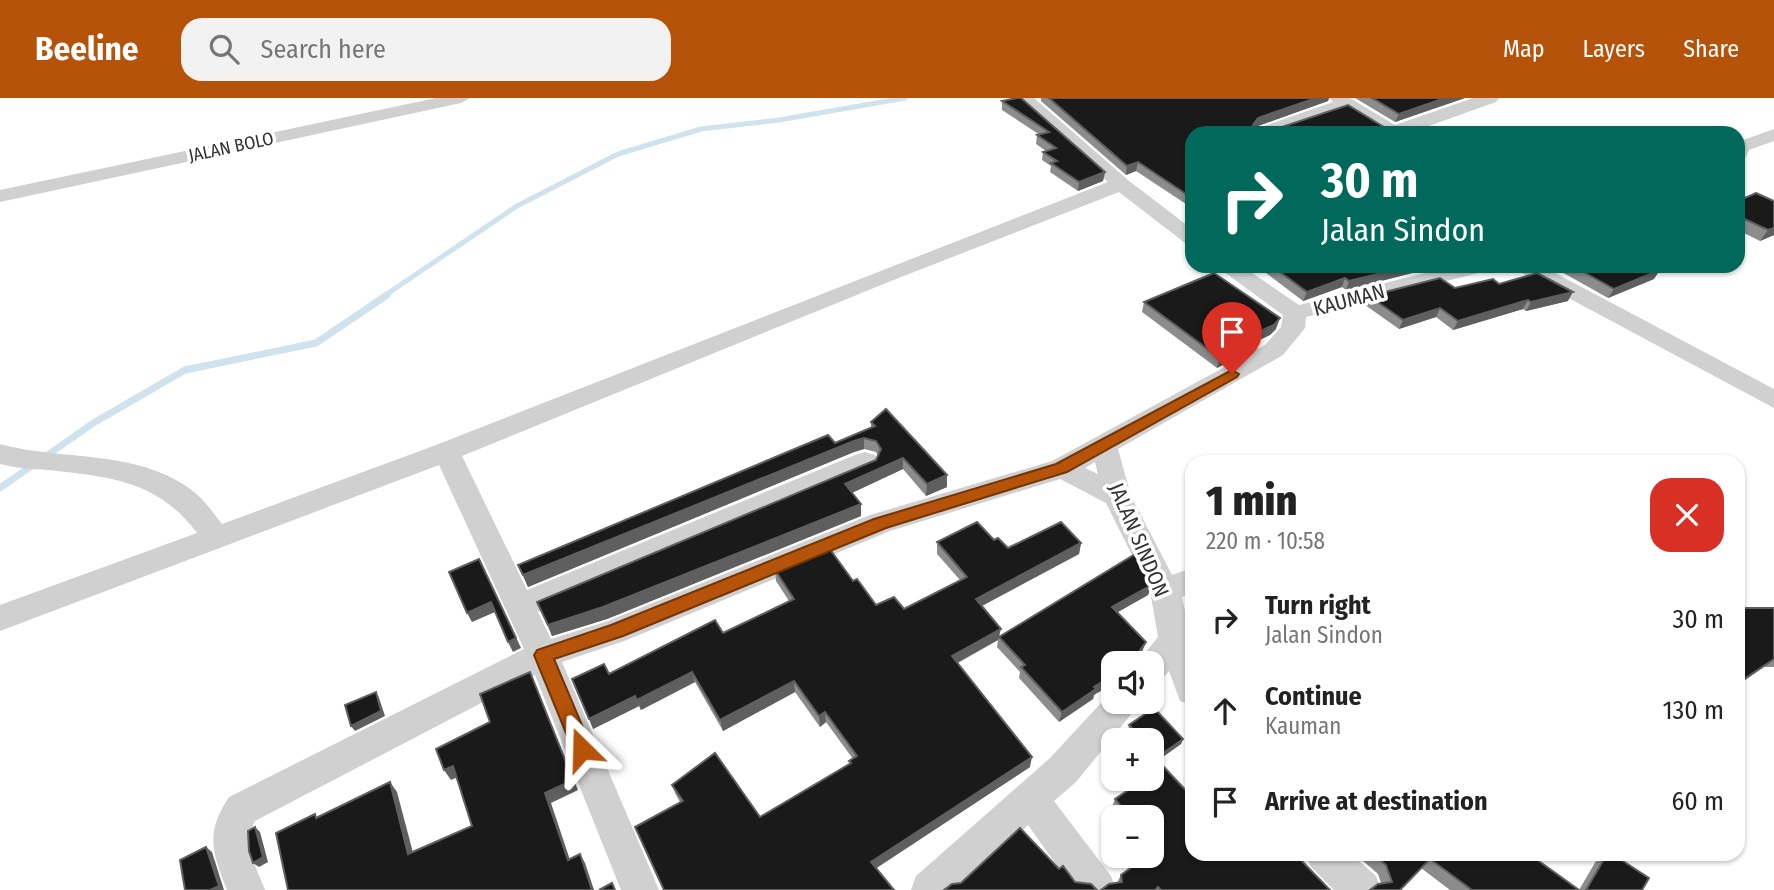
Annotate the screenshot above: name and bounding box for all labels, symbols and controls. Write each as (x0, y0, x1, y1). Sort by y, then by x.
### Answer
search box (181, 18, 671, 81)
text: Beeline (35, 29, 139, 69)
icon: search (205, 30, 243, 68)
text: Search here (261, 34, 386, 65)
text: Map (1503, 35, 1545, 63)
text: Layers (1583, 35, 1645, 63)
text: Share (1683, 35, 1739, 63)
street label: JALAN BOLO (186, 127, 276, 167)
text: 30 m (1321, 151, 1419, 210)
icon: right (1206, 154, 1297, 245)
text: Jalan Sindon (1321, 211, 1485, 249)
street label: KAUMAN (1310, 278, 1388, 322)
pin (1202, 302, 1262, 374)
icon: arrive (1213, 313, 1251, 351)
text: 1 min (1206, 476, 1297, 526)
button: close (1650, 478, 1724, 552)
street label: JALAN SINDON (1103, 479, 1175, 601)
text: 220 m · 10:58 (1206, 527, 1325, 555)
text: Turn right (1265, 590, 1371, 621)
icon: right (1206, 601, 1244, 639)
text: 30 m (1673, 604, 1724, 635)
text: Jalan Sindon (1265, 621, 1383, 649)
map controls (1101, 651, 1164, 868)
button: sound (1101, 651, 1164, 714)
text: Continue (1265, 681, 1362, 712)
icon: ahead (1206, 692, 1244, 730)
text: 130 m (1662, 695, 1724, 726)
position arrow (545, 712, 619, 786)
text: Kauman (1265, 712, 1341, 740)
button: + (1101, 728, 1164, 791)
icon: arrive (1206, 783, 1244, 821)
text: Arrive at destination (1265, 786, 1488, 817)
text: 60 m (1671, 786, 1724, 817)
button: − (1101, 805, 1164, 868)

